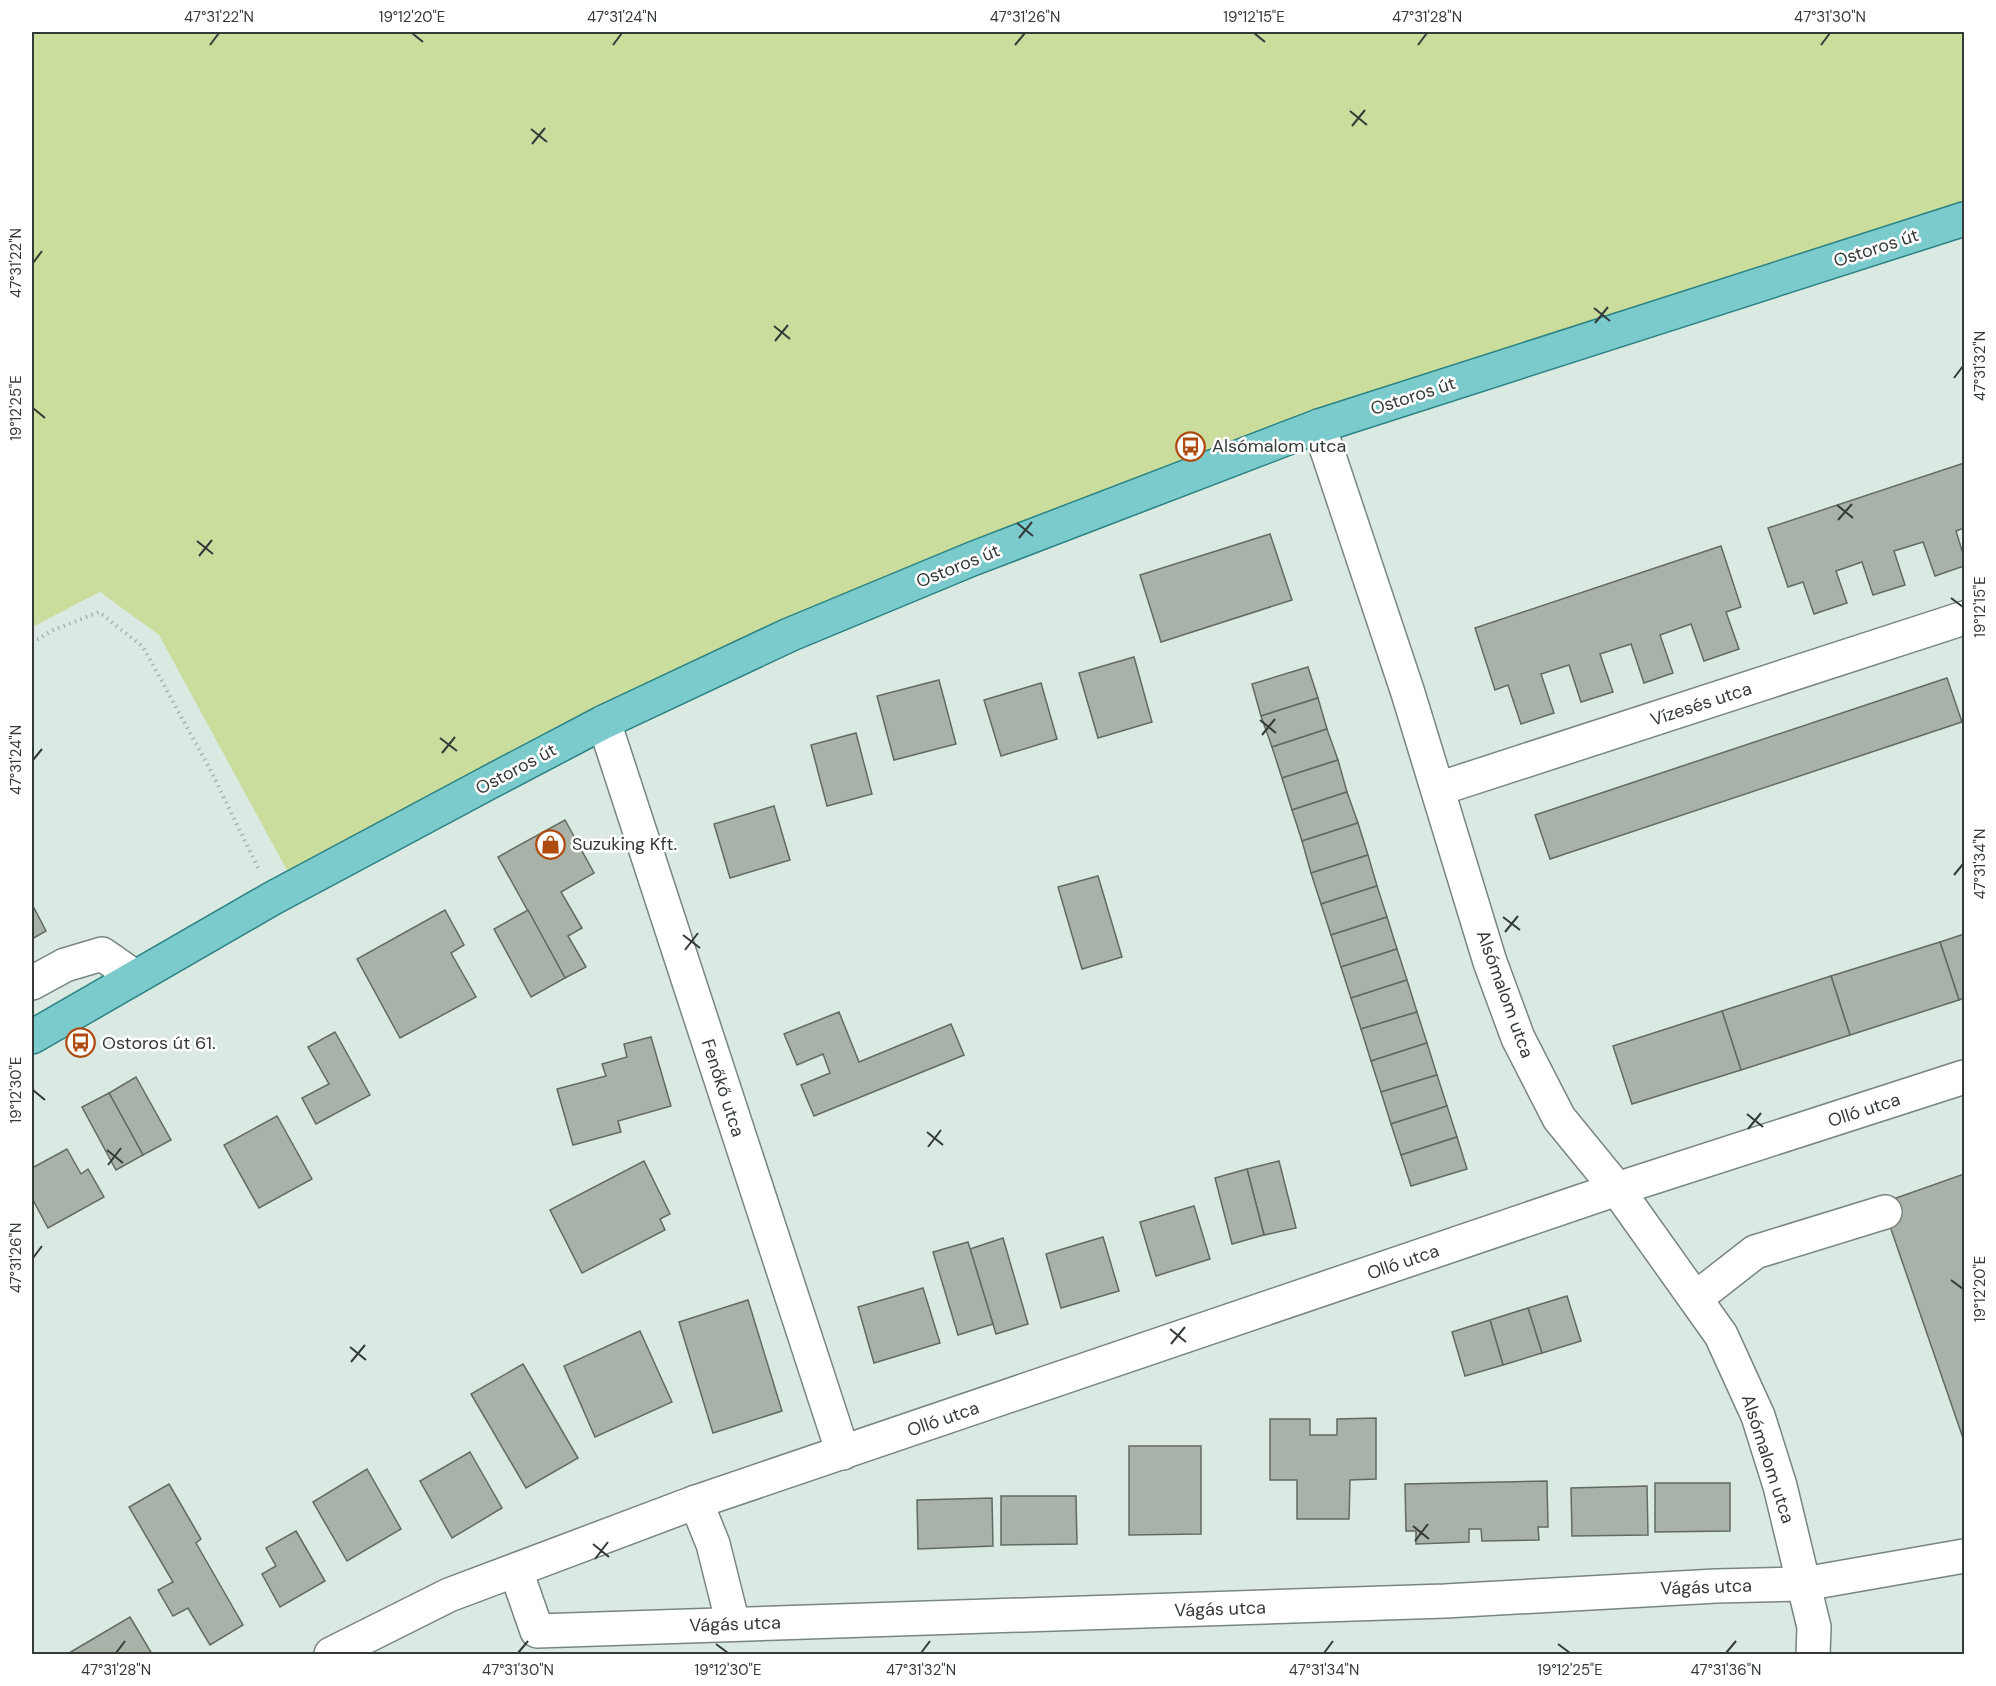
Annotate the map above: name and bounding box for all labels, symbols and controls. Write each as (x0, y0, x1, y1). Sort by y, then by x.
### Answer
text: 47°31'22"N (184, 7, 254, 27)
text: 19°12'20"E (379, 7, 445, 27)
text: 47°31'24"N (587, 7, 657, 27)
text: 47°31'26"N (990, 7, 1060, 27)
text: 19°12'15"E (1223, 7, 1285, 27)
text: 47°31'28"N (1392, 7, 1462, 27)
text: 47°31'30"N (1794, 7, 1866, 27)
street label: Ostoros út (1830, 223, 1922, 273)
text: 47°31'22"N (6, 228, 26, 298)
text: 47°31'32"N (1970, 331, 1990, 401)
street label: Ostoros út (1367, 371, 1459, 421)
text: 19°12'25"E (6, 375, 26, 441)
bus stop icon: Alsómalom utca (1175, 430, 1207, 462)
place label: Alsómalom utca (1212, 434, 1346, 458)
street label: Ostoros út (913, 538, 1003, 594)
text: 19°12'15"E (1970, 576, 1990, 638)
street label: Vízesés utca (1647, 676, 1755, 732)
text: 47°31'24"N (6, 725, 26, 795)
street label: Ostoros út (471, 738, 561, 800)
shop icon: Suzuking Kft. (535, 828, 567, 860)
text: 47°31'34"N (1970, 829, 1990, 899)
place label: Suzuking Kft. (572, 832, 677, 856)
street label: Alsómalom utca (1471, 927, 1539, 1061)
bus stop icon: Ostoros út 61. (65, 1027, 97, 1059)
place label: Ostoros út 61. (102, 1031, 216, 1055)
street label: Fenőkő utca (696, 1036, 750, 1140)
text: 19°12'30"E (6, 1057, 26, 1123)
street label: Olló utca (1825, 1087, 1903, 1133)
text: 47°31'26"N (6, 1223, 26, 1293)
street label: Olló utca (1364, 1239, 1442, 1285)
text: 19°12'20"E (1970, 1256, 1990, 1322)
street label: Alsómalom utca (1736, 1391, 1800, 1527)
street label: Olló utca (904, 1396, 982, 1442)
street label: Vágás utca (1660, 1573, 1752, 1601)
street label: Vágás utca (1174, 1595, 1266, 1623)
street label: Vágás utca (689, 1610, 781, 1638)
text: 47°31'28"N (81, 1660, 151, 1680)
text: 47°31'30"N (482, 1660, 554, 1680)
text: 19°12'30"E (695, 1660, 761, 1680)
text: 47°31'32"N (886, 1660, 956, 1680)
text: 47°31'34"N (1289, 1660, 1359, 1680)
text: 19°12'25"E (1537, 1660, 1603, 1680)
text: 47°31'36"N (1691, 1660, 1761, 1680)

